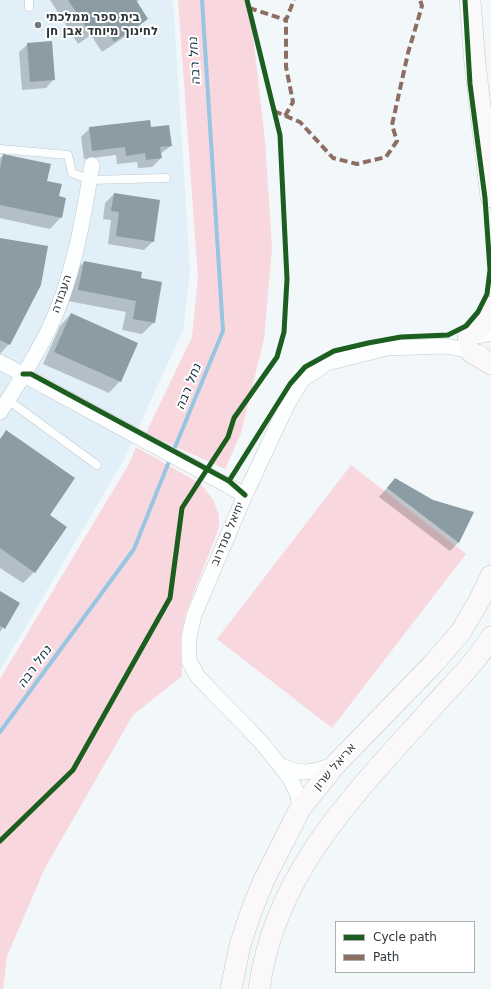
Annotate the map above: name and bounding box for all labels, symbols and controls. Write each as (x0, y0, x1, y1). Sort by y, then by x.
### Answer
place label: בית ספר ממלכתי לחינוך מיוחד אבן חן (46, 11, 158, 39)
marker: בית ספר ממלכתי לחינוך מיוחד אבן חן (33, 20, 43, 30)
water label: נחל רבה (186, 36, 204, 86)
street label: העבודה (49, 273, 75, 315)
water label: נחל רבה (173, 362, 205, 412)
street label: יחיאל סנדרוב (208, 500, 248, 568)
water label: נחל רבה (14, 643, 56, 691)
street label: אריאל שרון (311, 740, 359, 794)
legend (335, 921, 475, 973)
text: Cycle path (373, 930, 437, 944)
text: Path (373, 950, 399, 964)

